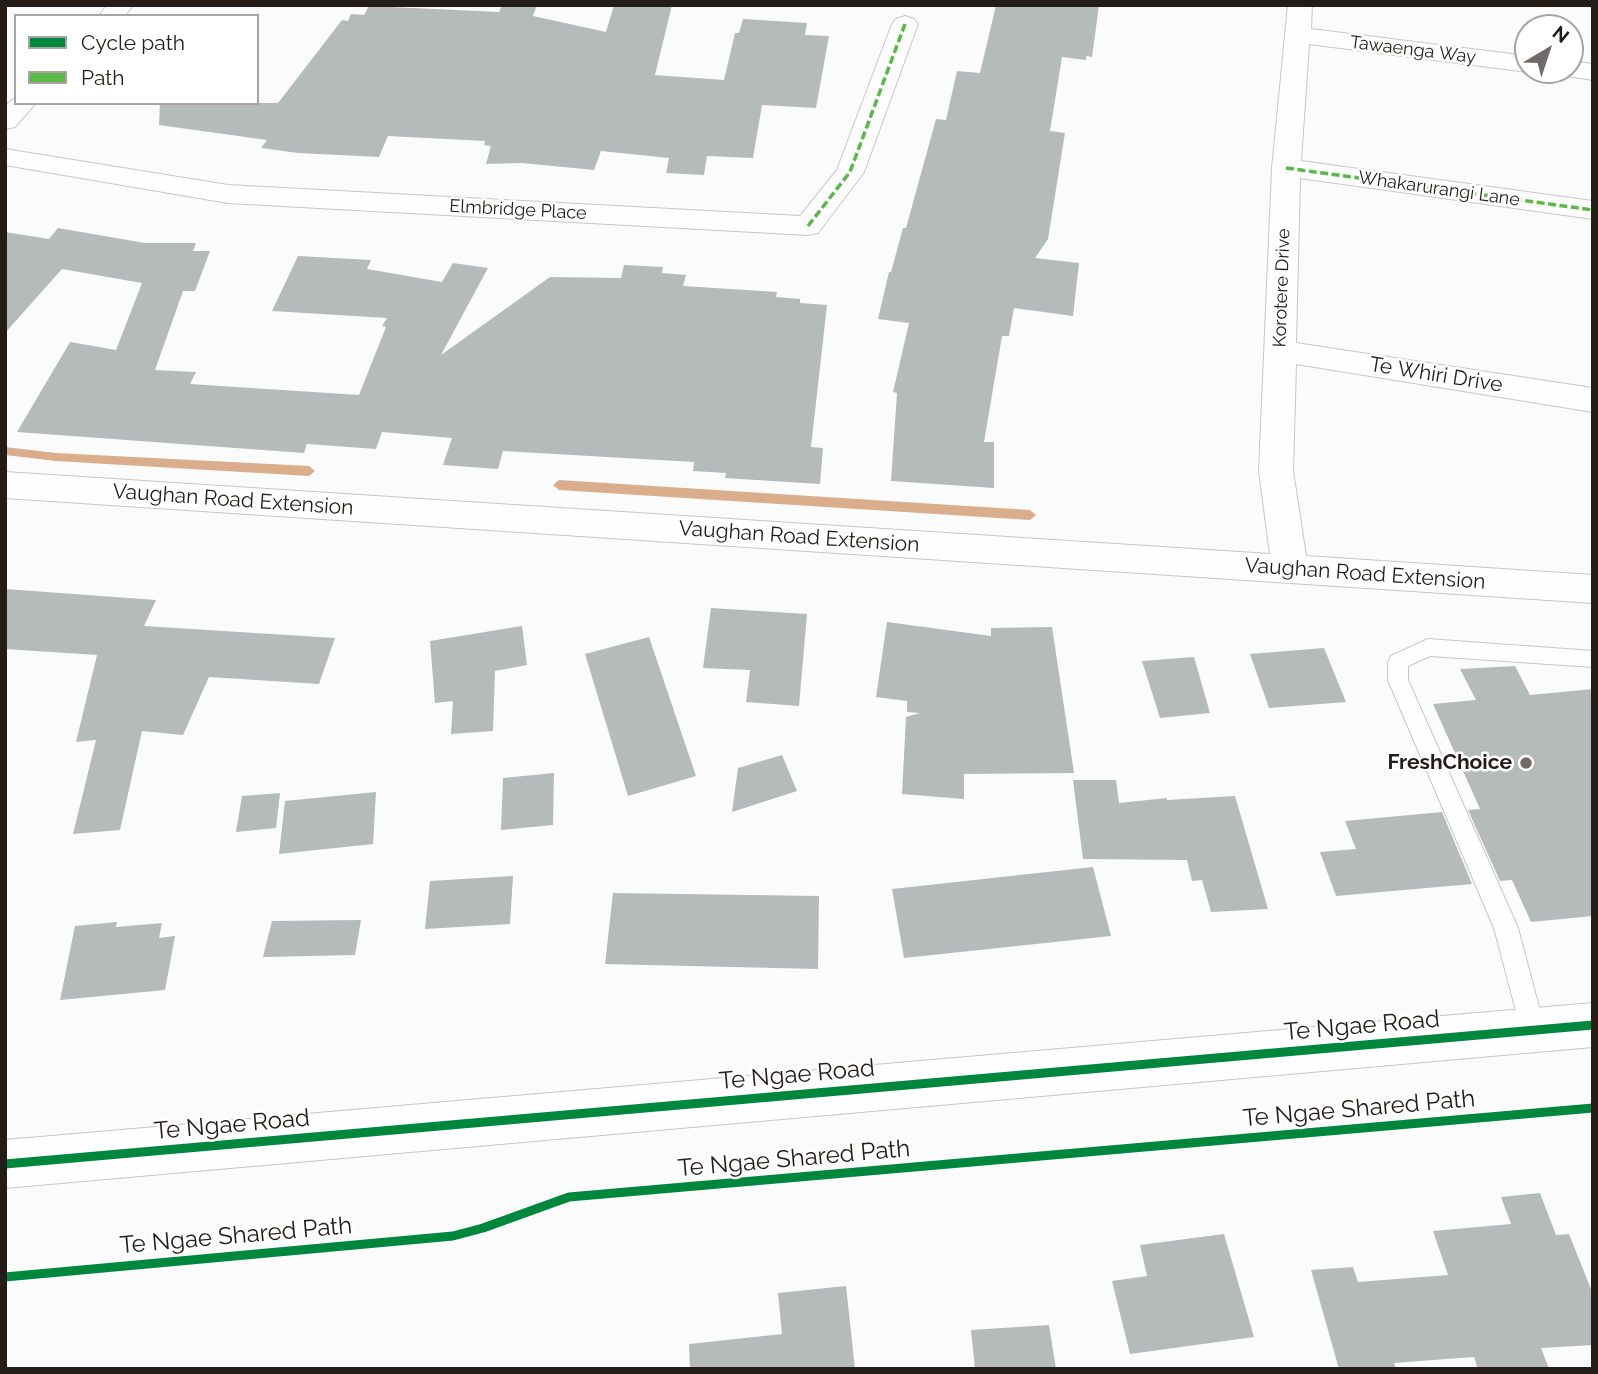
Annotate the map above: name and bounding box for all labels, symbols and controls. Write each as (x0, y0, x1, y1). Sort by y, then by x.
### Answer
legend (14, 14, 259, 105)
north arrow (1514, 14, 1584, 84)
text: N (1548, 21, 1574, 47)
text: Cycle path (81, 30, 185, 55)
street label: Tawaenga Way (1349, 32, 1477, 68)
text: Path (81, 65, 125, 90)
street label: Whakarurangi Lane (1357, 167, 1521, 211)
street label: Elmbridge Place (449, 196, 587, 224)
street label: Korotere Drive (1269, 228, 1295, 348)
street label: Te Whiri Drive (1368, 352, 1504, 398)
street label: Vaughan Road Extension (112, 479, 354, 521)
street label: Vaughan Road Extension (678, 516, 920, 558)
street label: Vaughan Road Extension (1244, 553, 1486, 595)
place label: FreshChoice (1387, 750, 1512, 776)
marker: FreshChoice (1518, 755, 1534, 771)
street label: Te Ngae Road (1283, 1005, 1441, 1047)
street label: Te Ngae Road (718, 1054, 876, 1096)
street label: Te Ngae Shared Path (1242, 1084, 1476, 1134)
street label: Te Ngae Road (153, 1104, 311, 1146)
street label: Te Ngae Shared Path (677, 1134, 911, 1184)
street label: Te Ngae Shared Path (119, 1211, 353, 1261)

